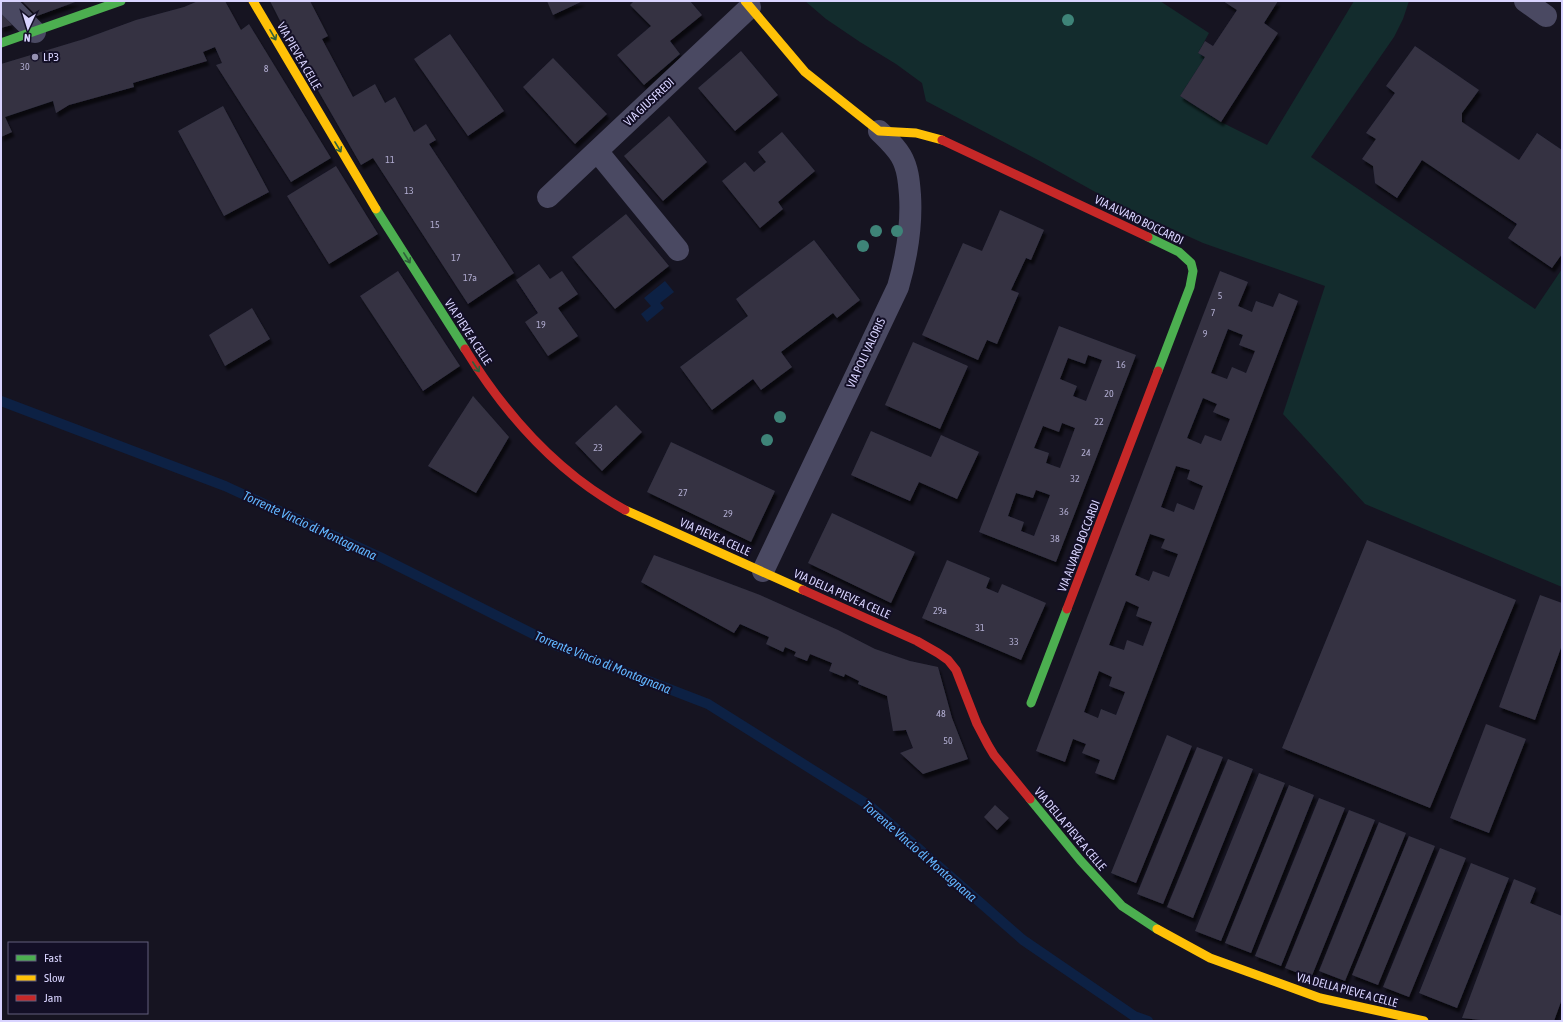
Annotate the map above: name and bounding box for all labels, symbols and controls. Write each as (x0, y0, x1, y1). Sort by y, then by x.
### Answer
north arrow (8, 8, 48, 48)
street label: VIA PIEVE A CELLE (274, 20, 324, 92)
one-way arrow (270, 29, 278, 41)
text: N (24, 32, 31, 44)
place label: LP3 (43, 50, 59, 64)
marker: LP3 (30, 52, 40, 62)
house number: 30 (20, 61, 30, 72)
house number: 8 (264, 63, 269, 74)
street label: VIA GIUSFREDI (621, 75, 677, 129)
one-way arrow (335, 141, 343, 153)
house number: 11 (385, 154, 395, 165)
house number: 13 (404, 185, 414, 196)
street label: VIA ALVARO BOCCARDI (1092, 192, 1186, 248)
house number: 15 (430, 219, 440, 230)
one-way arrow (403, 252, 411, 264)
house number: 17 (451, 252, 461, 263)
house number: 17a (463, 272, 477, 283)
house number: 5 (1218, 290, 1223, 301)
street label: VIA PIEVE A CELLE (442, 296, 494, 368)
house number: 7 (1211, 307, 1216, 318)
street label: VIA POLI VALORIS (844, 316, 888, 390)
house number: 19 (536, 319, 546, 330)
house number: 9 (1203, 328, 1208, 339)
house number: 16 (1116, 359, 1126, 370)
one-way arrow (472, 362, 480, 373)
house number: 20 (1104, 388, 1114, 399)
house number: 22 (1094, 416, 1104, 427)
house number: 23 (593, 442, 603, 453)
house number: 24 (1081, 447, 1091, 458)
house number: 32 (1070, 473, 1080, 484)
house number: 27 (678, 487, 688, 498)
water label: Torrente Vincio di Montagnana (241, 488, 379, 563)
street label: VIA ALVARO BOCCARDI (1055, 498, 1103, 594)
house number: 36 (1059, 506, 1069, 517)
house number: 29 (723, 508, 733, 519)
street label: VIA PIEVE A CELLE (678, 515, 752, 559)
house number: 38 (1050, 533, 1060, 544)
street label: VIA DELLA PIEVE A CELLE (792, 566, 892, 622)
house number: 29a (933, 605, 947, 616)
house number: 31 (975, 622, 985, 633)
water label: Torrente Vincio di Montagnana (532, 628, 673, 697)
house number: 33 (1009, 636, 1019, 647)
house number: 48 (936, 708, 946, 719)
house number: 50 (943, 735, 953, 746)
street label: VIA DELLA PIEVE A CELLE (1031, 785, 1109, 873)
water label: Torrente Vincio di Montagnana (860, 798, 980, 905)
legend (8, 942, 148, 1014)
text: Fast (44, 951, 62, 965)
street label: VIA DELLA PIEVE A CELLE (1295, 970, 1399, 1010)
text: Slow (44, 971, 65, 985)
text: Jam (44, 991, 62, 1005)

